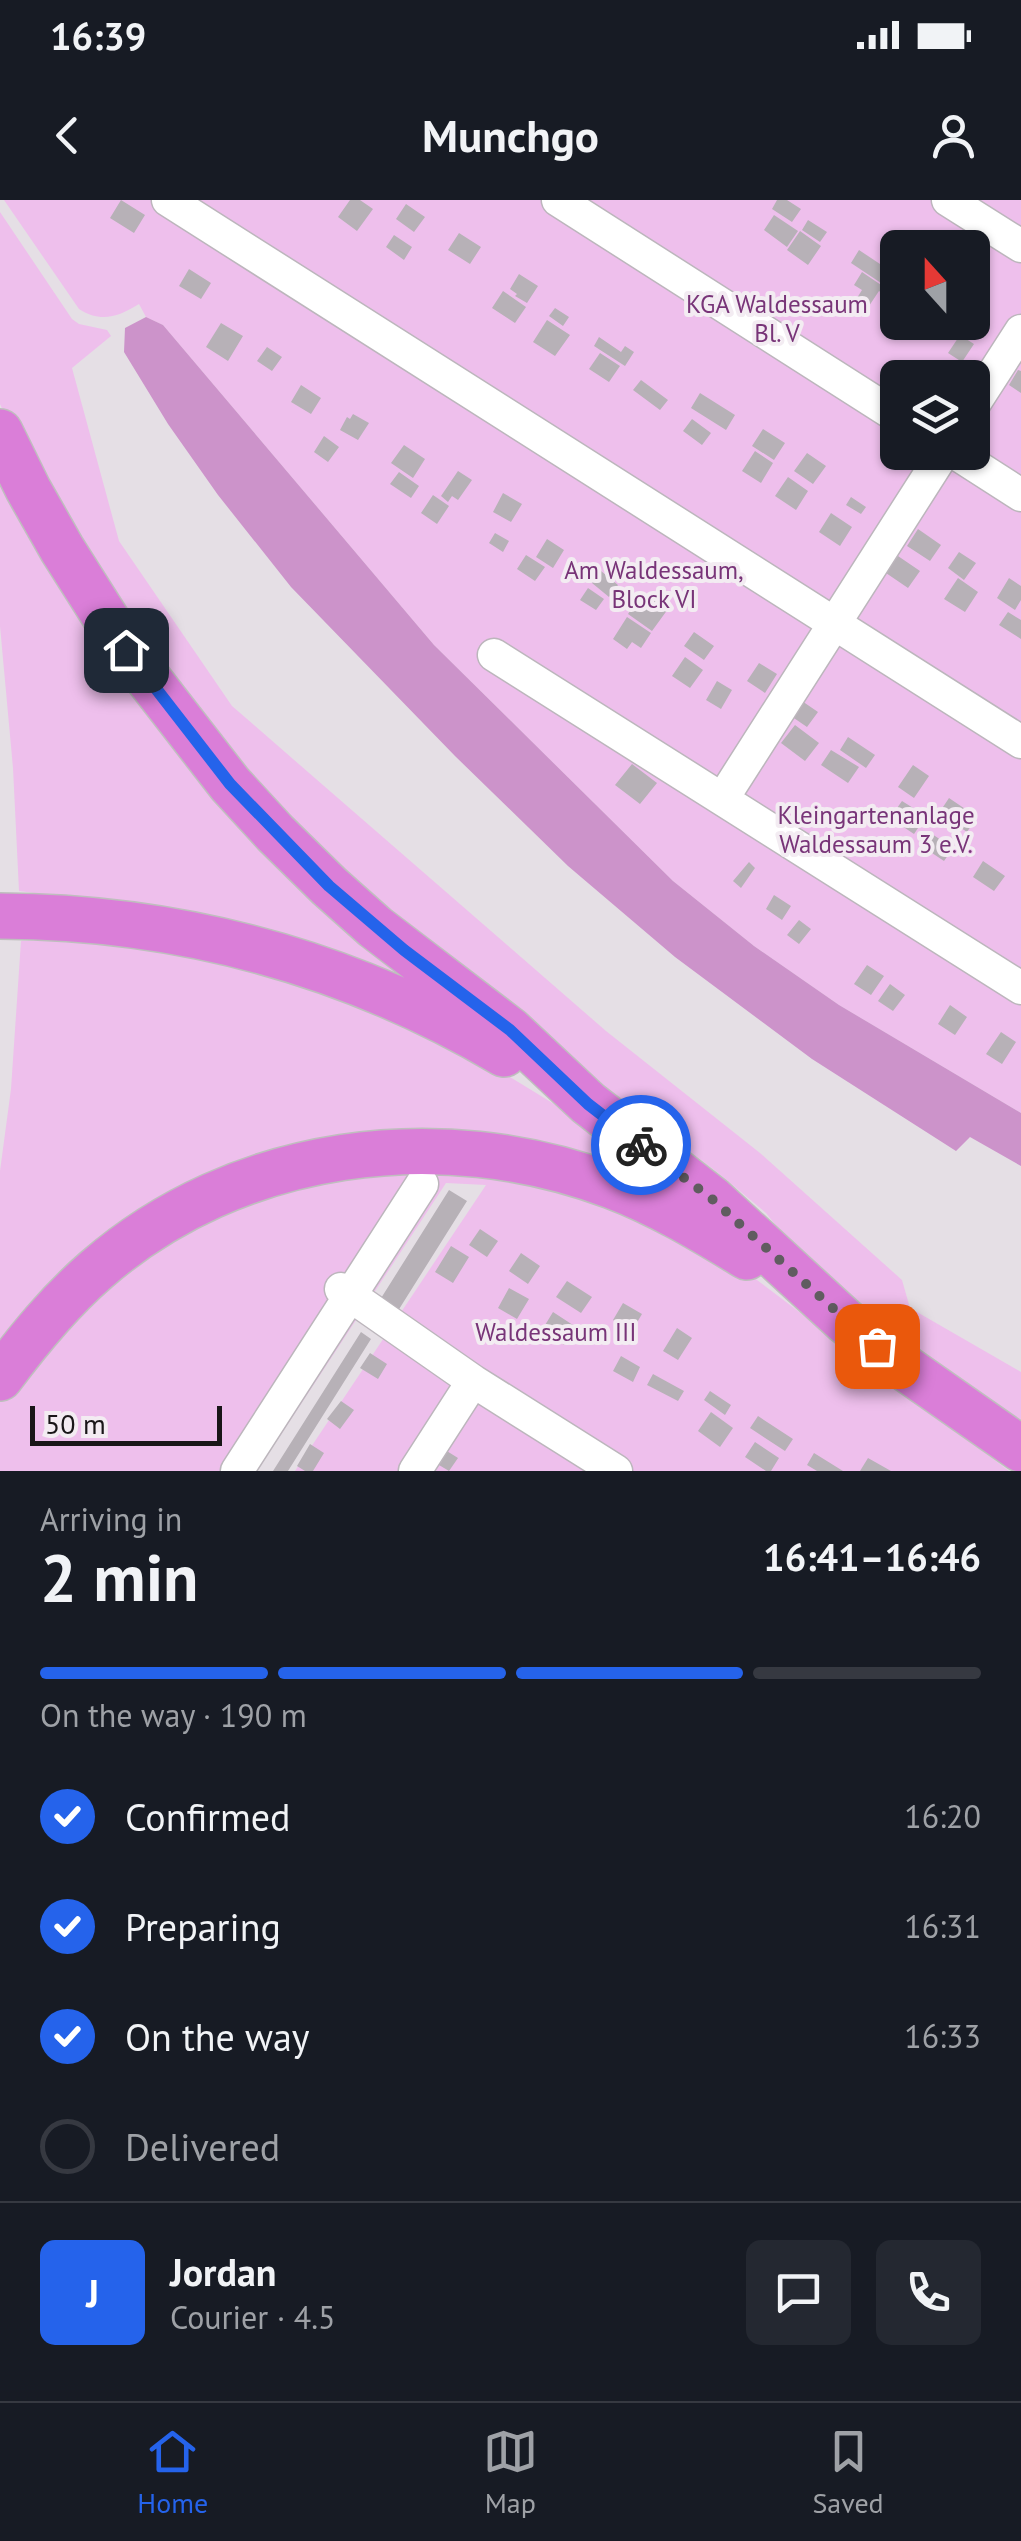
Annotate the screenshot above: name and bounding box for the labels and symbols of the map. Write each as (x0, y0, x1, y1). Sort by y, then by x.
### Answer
north arrow (880, 230, 990, 340)
park label: KGA Waldessaum Bl. V (686, 288, 868, 349)
park label: Am Waldessaum, Block VI (564, 554, 744, 615)
pin (84, 608, 169, 693)
park label: Kleingartenanlage Waldessaum 3 e.V. (777, 799, 975, 860)
courier (591, 1095, 691, 1195)
pin (835, 1304, 920, 1389)
park label: Waldessaum III (475, 1316, 637, 1348)
scale bar (30, 1401, 222, 1446)

